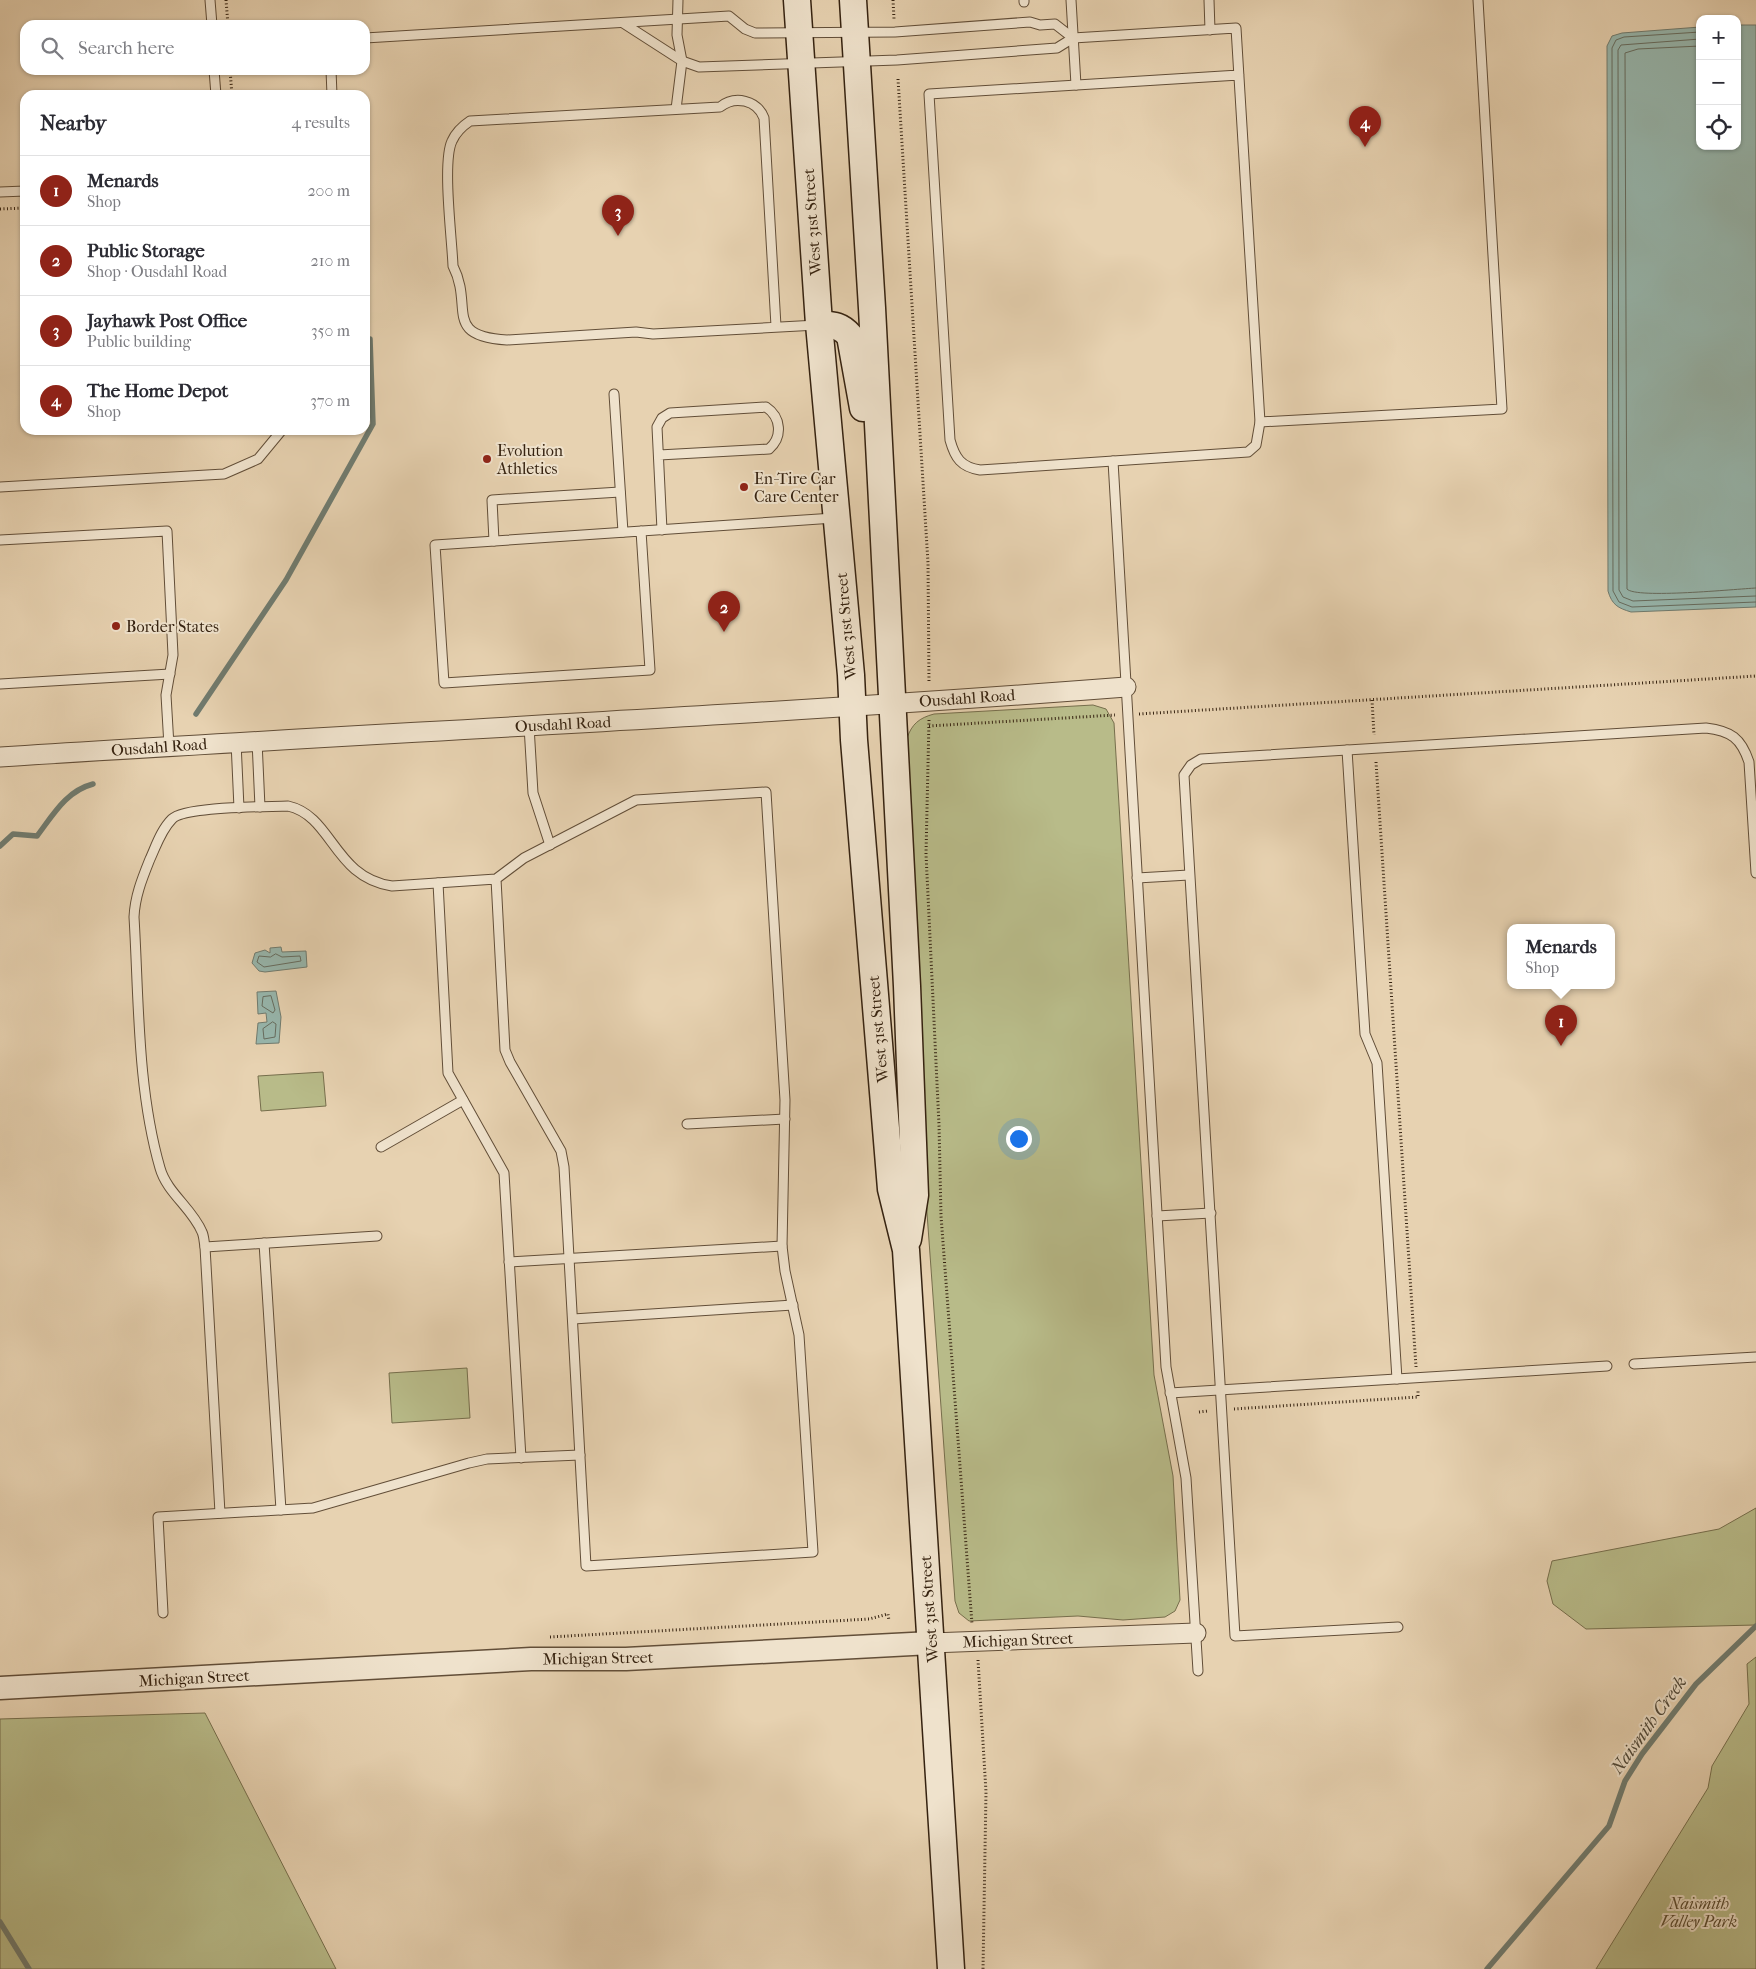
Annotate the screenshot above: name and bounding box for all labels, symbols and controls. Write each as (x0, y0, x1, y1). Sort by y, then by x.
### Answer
map controls (1696, 15, 1741, 150)
button: + (1696, 15, 1741, 60)
search box (20, 20, 370, 75)
icon: search (38, 34, 66, 62)
text: Search here (78, 37, 174, 59)
button: − (1696, 60, 1741, 105)
button: locate (1696, 105, 1741, 150)
pin: 4 (1349, 106, 1381, 147)
text: Nearby (40, 111, 106, 135)
text: 4 results (292, 113, 350, 132)
street label: West 31st Street (799, 168, 825, 277)
text: Menards (87, 170, 159, 192)
text: 1 (53, 181, 59, 200)
text: 200 m (307, 181, 350, 200)
text: Shop (87, 192, 121, 211)
pin: 3 (602, 195, 634, 236)
text: Public Storage (87, 240, 205, 262)
text: 2 (52, 251, 60, 270)
text: 210 m (311, 251, 350, 270)
text: Shop · Ousdahl Road (87, 262, 227, 281)
text: Jayhawk Post Office (87, 310, 247, 332)
text: 3 (53, 321, 59, 340)
text: 350 m (311, 321, 350, 340)
text: Public building (87, 332, 191, 351)
text: The Home Depot (87, 380, 228, 402)
text: 4 (51, 391, 61, 410)
text: 370 m (310, 391, 350, 410)
text: Shop (87, 402, 121, 421)
place label: Evolution Athletics (496, 441, 564, 478)
marker: Evolution Athletics (481, 453, 493, 465)
place label: En-Tire Car Care Center (754, 469, 839, 506)
marker: En-Tire Car Care Center (738, 481, 750, 493)
street label: West 31st Street (832, 572, 860, 681)
pin: 2 (708, 591, 740, 632)
place label: Border States (126, 617, 219, 636)
marker: Border States (110, 620, 122, 632)
street label: Ousdahl Road (918, 685, 1016, 711)
street label: Ousdahl Road (514, 712, 612, 736)
street label: Ousdahl Road (110, 734, 208, 760)
popup (1507, 924, 1615, 989)
text: Menards (1525, 936, 1597, 958)
text: Shop (1525, 958, 1559, 977)
street label: West 31st Street (864, 975, 892, 1084)
pin: 1 (1545, 1005, 1577, 1046)
your location (1006, 1126, 1032, 1152)
street label: West 31st Street (916, 1555, 942, 1664)
street label: Michigan Street (962, 1629, 1074, 1651)
street label: Michigan Street (542, 1648, 654, 1668)
street label: Michigan Street (138, 1666, 250, 1690)
water label: Naismith Creek (1606, 1672, 1691, 1779)
park label: Naismith Valley Park (1661, 1894, 1737, 1931)

